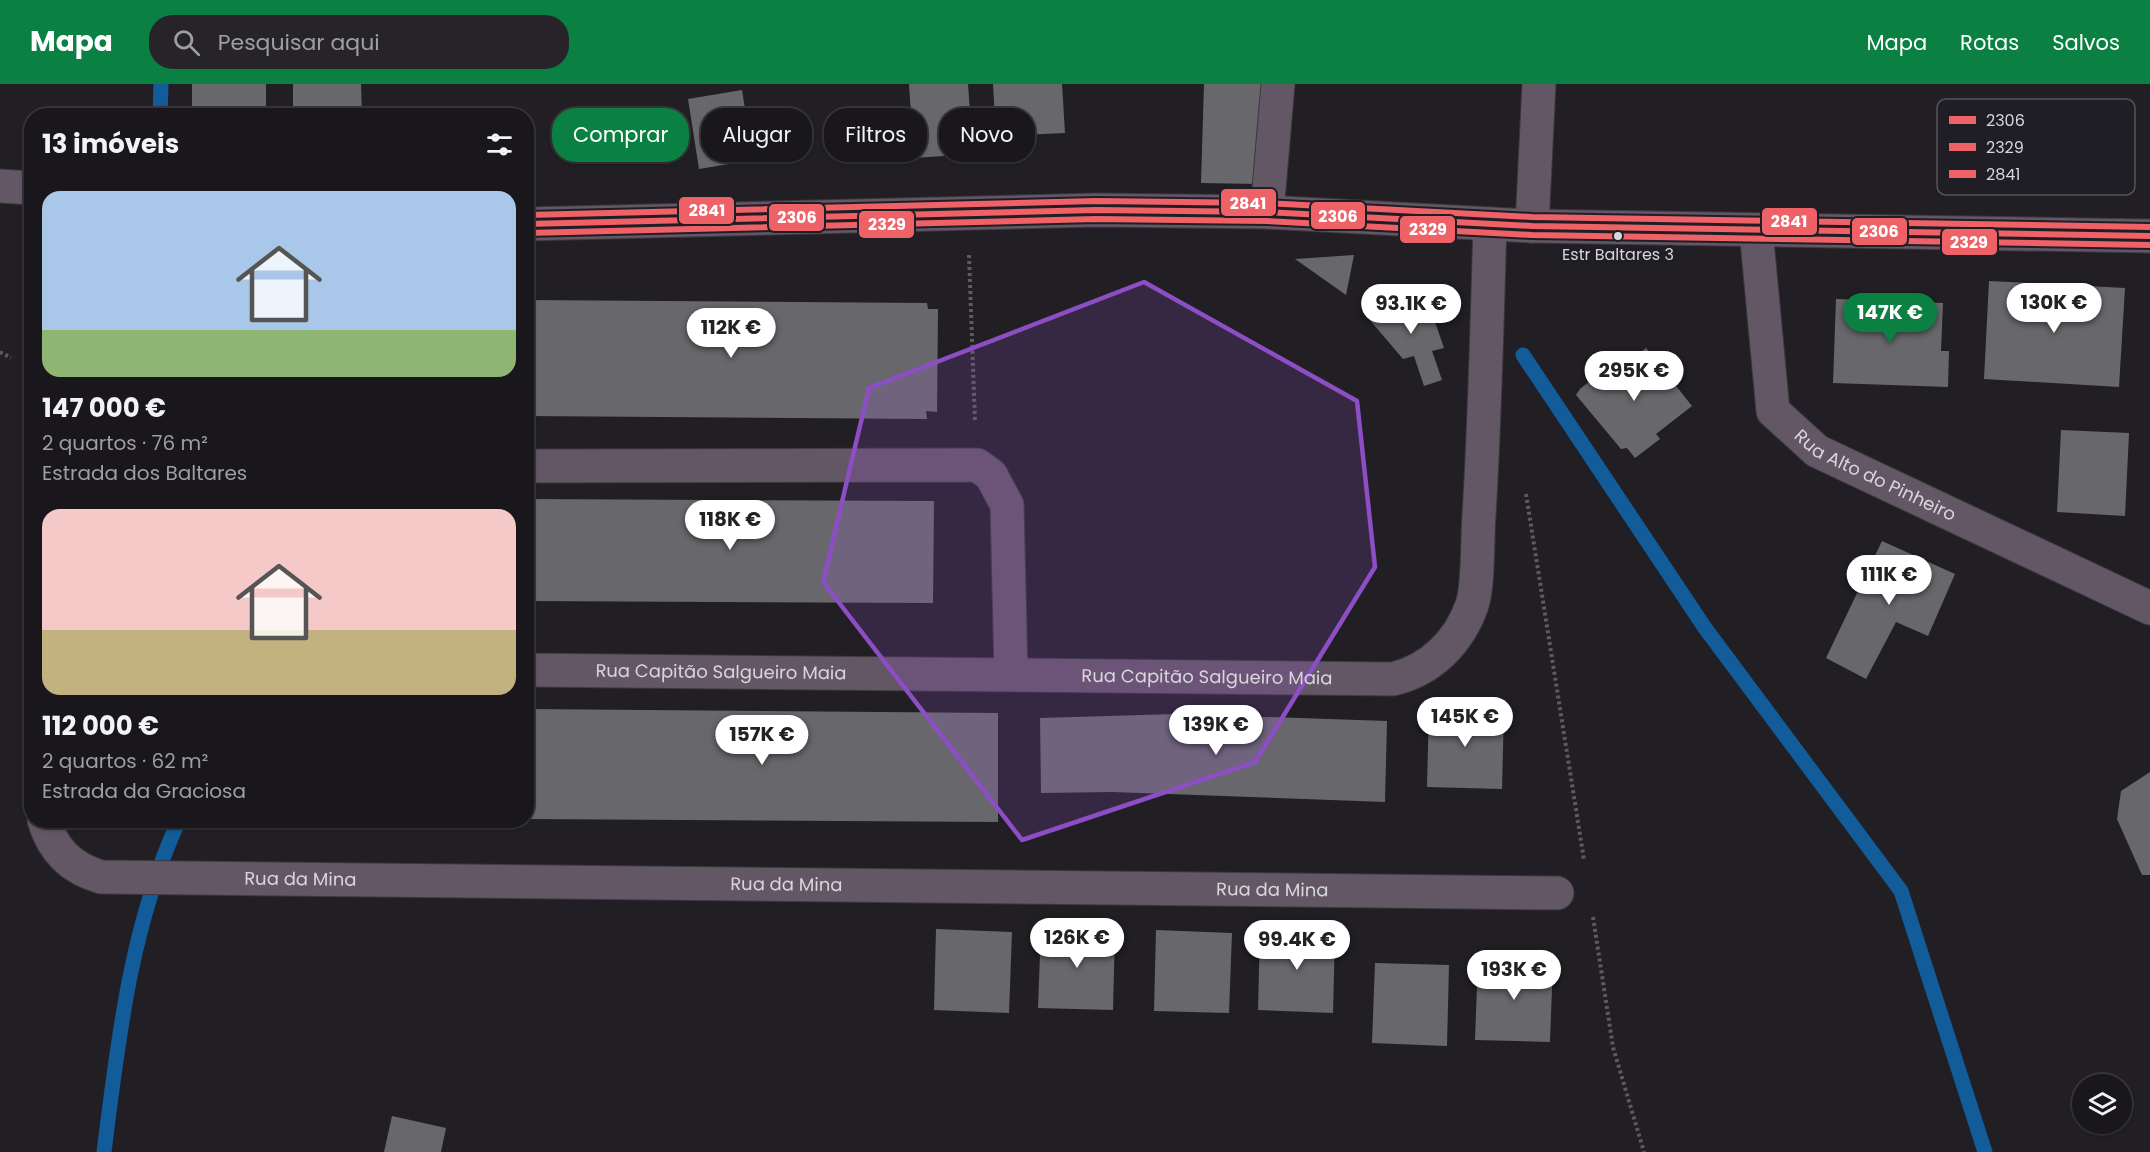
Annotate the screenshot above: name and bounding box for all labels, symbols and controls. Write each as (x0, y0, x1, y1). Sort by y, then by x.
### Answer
search box (149, 15, 569, 69)
text: Mapa (30, 22, 113, 61)
icon: search (170, 26, 203, 59)
text: Pesquisar aqui (218, 27, 380, 58)
text: Mapa (1866, 28, 1927, 57)
text: Rotas (1960, 28, 2019, 57)
text: Salvos (2052, 28, 2120, 57)
legend (1937, 99, 2135, 195)
chip: Comprar (552, 108, 689, 162)
chip: Alugar (701, 108, 812, 162)
chip: Filtros (824, 108, 927, 162)
chip: Novo (939, 108, 1035, 162)
text: 2306 (1986, 109, 2025, 132)
text: 13 imóveis (42, 126, 179, 162)
icon: filters (483, 128, 516, 161)
text: 2329 (1986, 136, 2024, 159)
text: 2841 (1986, 163, 2020, 186)
line badge: 2841 (1220, 188, 1277, 217)
text: 2841 (1230, 192, 1266, 215)
line badge: 2841 (678, 196, 735, 225)
text: 2841 (689, 199, 725, 222)
line badge: 2306 (1310, 201, 1366, 230)
line badge: 2306 (768, 203, 825, 232)
text: 2306 (1318, 205, 1358, 228)
text: 2306 (777, 206, 817, 229)
line badge: 2841 (1761, 207, 1818, 236)
line badge: 2329 (858, 210, 915, 239)
text: 2841 (1771, 210, 1807, 233)
text: 2329 (868, 213, 906, 236)
line badge: 2329 (1399, 215, 1456, 244)
line badge: 2306 (1851, 217, 1908, 246)
text: 2329 (1409, 218, 1447, 241)
text: 2306 (1859, 220, 1899, 243)
line badge: 2329 (1941, 228, 1998, 256)
icon: home (225, 230, 333, 338)
marker: Estr Baltares 3 (1612, 230, 1624, 242)
text: 2329 (1950, 231, 1988, 254)
place label: Estr Baltares 3 (1562, 243, 1674, 266)
pin: 130K € (2005, 283, 2103, 334)
pin: 93.1K € (1356, 284, 1466, 335)
text: 130K € (2021, 288, 2087, 316)
text: 93.1K € (1375, 289, 1447, 317)
pin: 147K € (1841, 293, 1939, 344)
text: 147K € (1857, 298, 1923, 326)
pin: 112K € (682, 308, 780, 359)
text: 112K € (701, 313, 761, 341)
pin: 295K € (1585, 351, 1683, 402)
text: 295K € (1599, 356, 1669, 384)
text: 147 000 € (42, 390, 166, 426)
street label: Rua Alto do Pinheiro (1789, 423, 1960, 527)
text: 2 quartos · 76 m² (42, 429, 208, 457)
text: Estrada dos Baltares (42, 459, 247, 487)
pin: 118K € (681, 500, 779, 551)
text: 118K € (699, 505, 761, 533)
icon: home (225, 548, 333, 656)
pin: 111K € (1840, 555, 1938, 606)
text: 111K € (1861, 560, 1917, 588)
street label: Rua Capitão Salgueiro Maia (595, 658, 847, 685)
street label: Rua Capitão Salgueiro Maia (1081, 663, 1333, 690)
pin: 145K € (1416, 697, 1514, 748)
text: 145K € (1431, 702, 1499, 730)
pin: 139K € (1167, 705, 1265, 756)
text: 112 000 € (42, 708, 159, 744)
text: 139K € (1183, 710, 1249, 738)
pin: 157K € (713, 715, 811, 766)
text: 157K € (729, 720, 795, 748)
text: 2 quartos · 62 m² (42, 747, 208, 775)
text: Estrada da Graciosa (42, 777, 246, 805)
street label: Rua da Mina (244, 866, 357, 892)
street label: Rua da Mina (730, 871, 843, 897)
street label: Rua da Mina (1216, 876, 1329, 902)
pin: 126K € (1028, 918, 1126, 969)
pin: 99.4K € (1242, 920, 1352, 971)
text: 126K € (1044, 923, 1110, 951)
text: 99.4K € (1258, 925, 1336, 953)
pin: 193K € (1465, 950, 1563, 1001)
text: 193K € (1481, 955, 1547, 983)
map controls (2072, 1074, 2132, 1134)
button: layers (2072, 1074, 2132, 1134)

